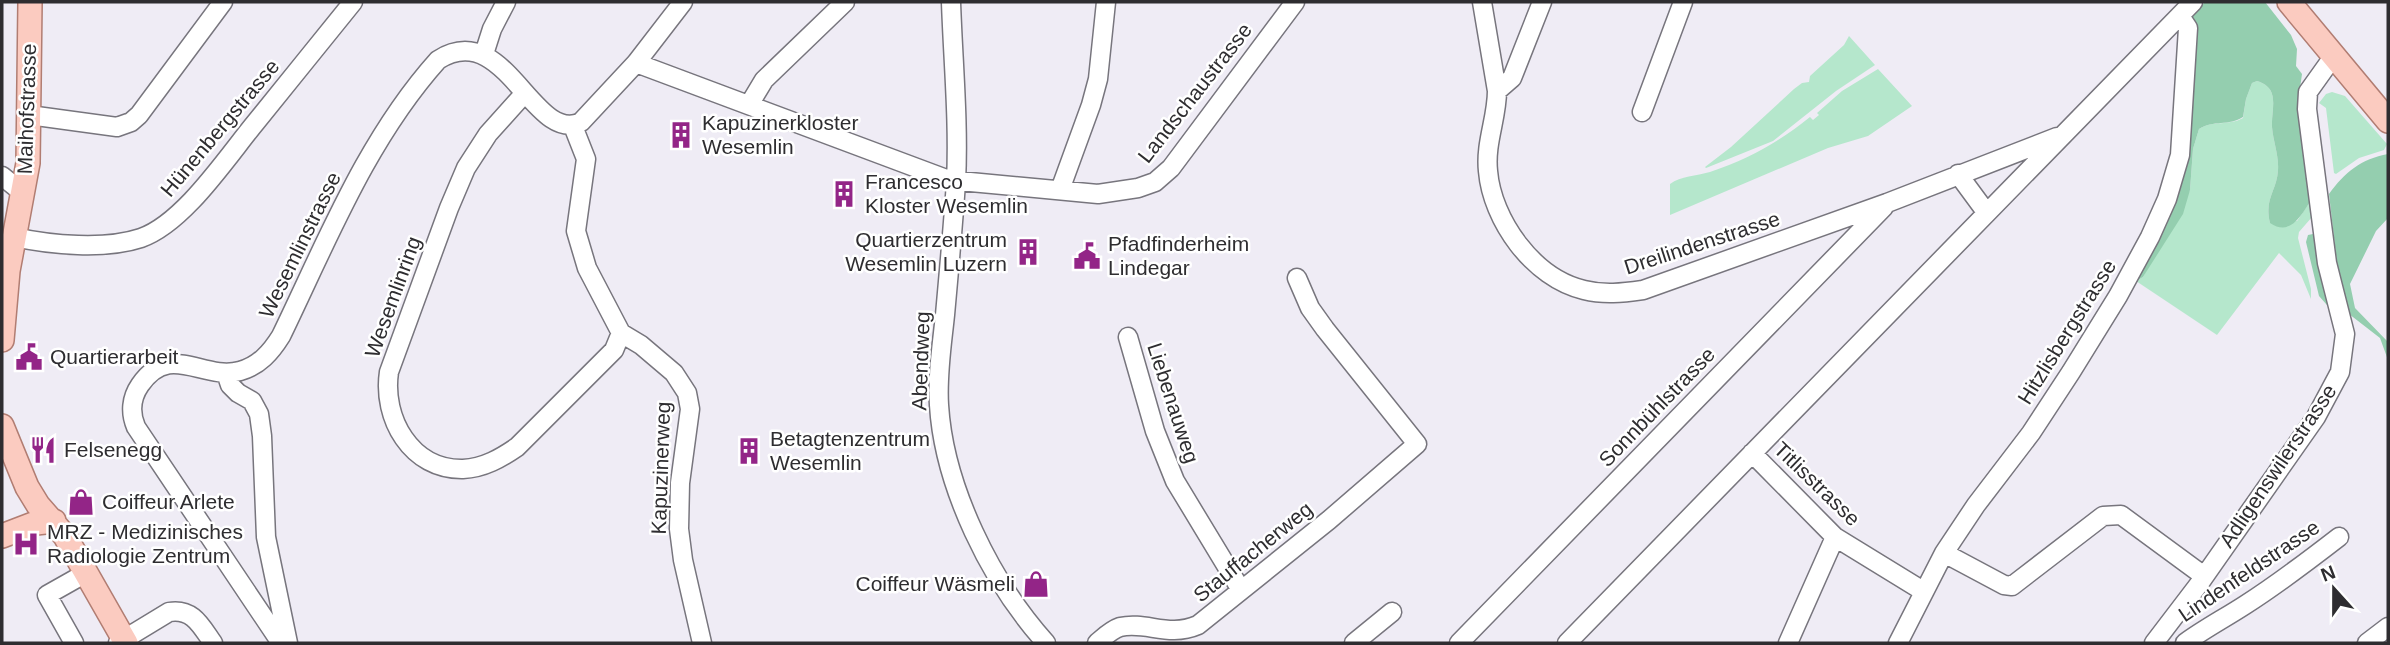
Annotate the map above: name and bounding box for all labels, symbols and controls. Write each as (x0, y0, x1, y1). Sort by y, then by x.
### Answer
street label: Landschaustrasse (1133, 18, 1256, 167)
street label: Maihofstrasse (13, 43, 40, 175)
street label: Hünenbergstrasse (156, 55, 284, 201)
place label: Kapuzinerkloster Wesemlin (702, 111, 858, 158)
building icon: Kapuzinerkloster Wesemlin (666, 120, 696, 150)
street label: Wesemlinstrasse (254, 168, 345, 322)
place label: Francesco Kloster Wesemlin (865, 170, 1028, 217)
building icon: Francesco Kloster Wesemlin (829, 179, 859, 209)
street label: Dreilindenstrasse (1621, 207, 1783, 279)
place label: Quartierzentrum Wesemlin Luzern (845, 228, 1007, 275)
place label: Pfadfinderheim Lindegar (1108, 232, 1249, 279)
street label: Wesemlinring (360, 233, 425, 360)
building icon: Quartierzentrum Wesemlin Luzern (1013, 237, 1043, 267)
public building icon: Pfadfinderheim Lindegar (1072, 241, 1102, 271)
street label: Hitzlisbergstrasse (2013, 255, 2120, 408)
street label: Abendweg (907, 311, 934, 411)
street label: Liebenauweg (1143, 340, 1204, 466)
public building icon: Quartierarbeit (14, 342, 44, 372)
street label: Sonnbühlstrasse (1594, 342, 1719, 471)
place label: Quartierarbeit (50, 345, 179, 368)
street label: Adligenswilerstrasse (2215, 380, 2341, 551)
street label: Kapuzinerweg (647, 401, 674, 535)
place label: Betagtenzentrum Wesemlin (770, 427, 930, 474)
restaurant icon: Felsenegg (28, 435, 58, 465)
building icon: Betagtenzentrum Wesemlin (734, 436, 764, 466)
street label: Titlisstrasse (1770, 437, 1865, 530)
place label: Felsenegg (64, 438, 162, 461)
shop icon: Coiffeur Arlete (66, 487, 96, 517)
place label: Coiffeur Arlete (102, 490, 235, 513)
street label: Stauffacherweg (1189, 497, 1316, 606)
street label: Lindenfeldstrasse (2174, 515, 2323, 626)
place label: MRZ - Medizinisches Radiologie Zentrum (47, 520, 243, 567)
hospital icon: MRZ - Medizinisches Radiologie Zentrum (11, 529, 41, 559)
north arrow (2299, 554, 2369, 624)
text: N (2318, 561, 2338, 586)
shop icon: Coiffeur Wäsmeli (1021, 569, 1051, 599)
place label: Coiffeur Wäsmeli (856, 572, 1015, 595)

